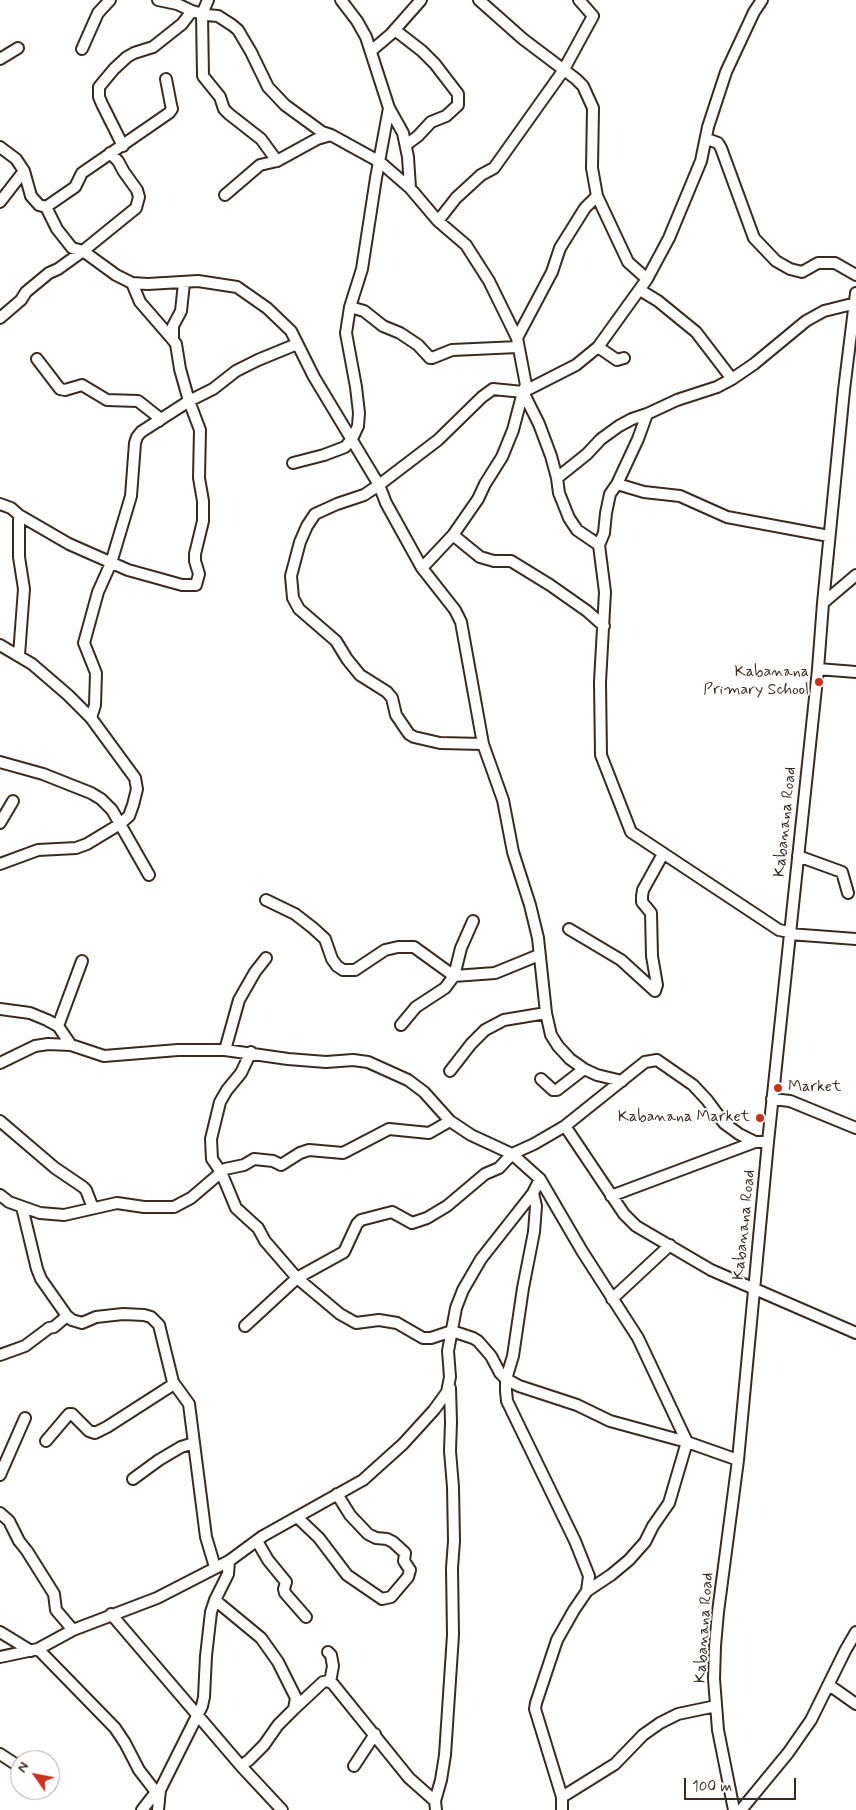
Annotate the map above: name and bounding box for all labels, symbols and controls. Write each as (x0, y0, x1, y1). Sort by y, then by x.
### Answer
place label: Kabanana Primary School (703, 663, 809, 701)
marker: Kabanana Primary School (813, 676, 825, 688)
street label: Kabanana Road (771, 766, 801, 878)
place label: Market (788, 1078, 841, 1098)
marker: Market (772, 1082, 784, 1094)
place label: Kabanana Market (618, 1108, 750, 1128)
marker: Kabanana Market (754, 1112, 766, 1124)
street label: Kabanana Road (730, 1169, 760, 1281)
street label: Kabanana Road (692, 1572, 718, 1684)
north arrow (10, 1750, 60, 1800)
text: N (13, 1759, 33, 1776)
scale bar (686, 1768, 798, 1800)
text: 100 m (692, 1777, 732, 1797)

